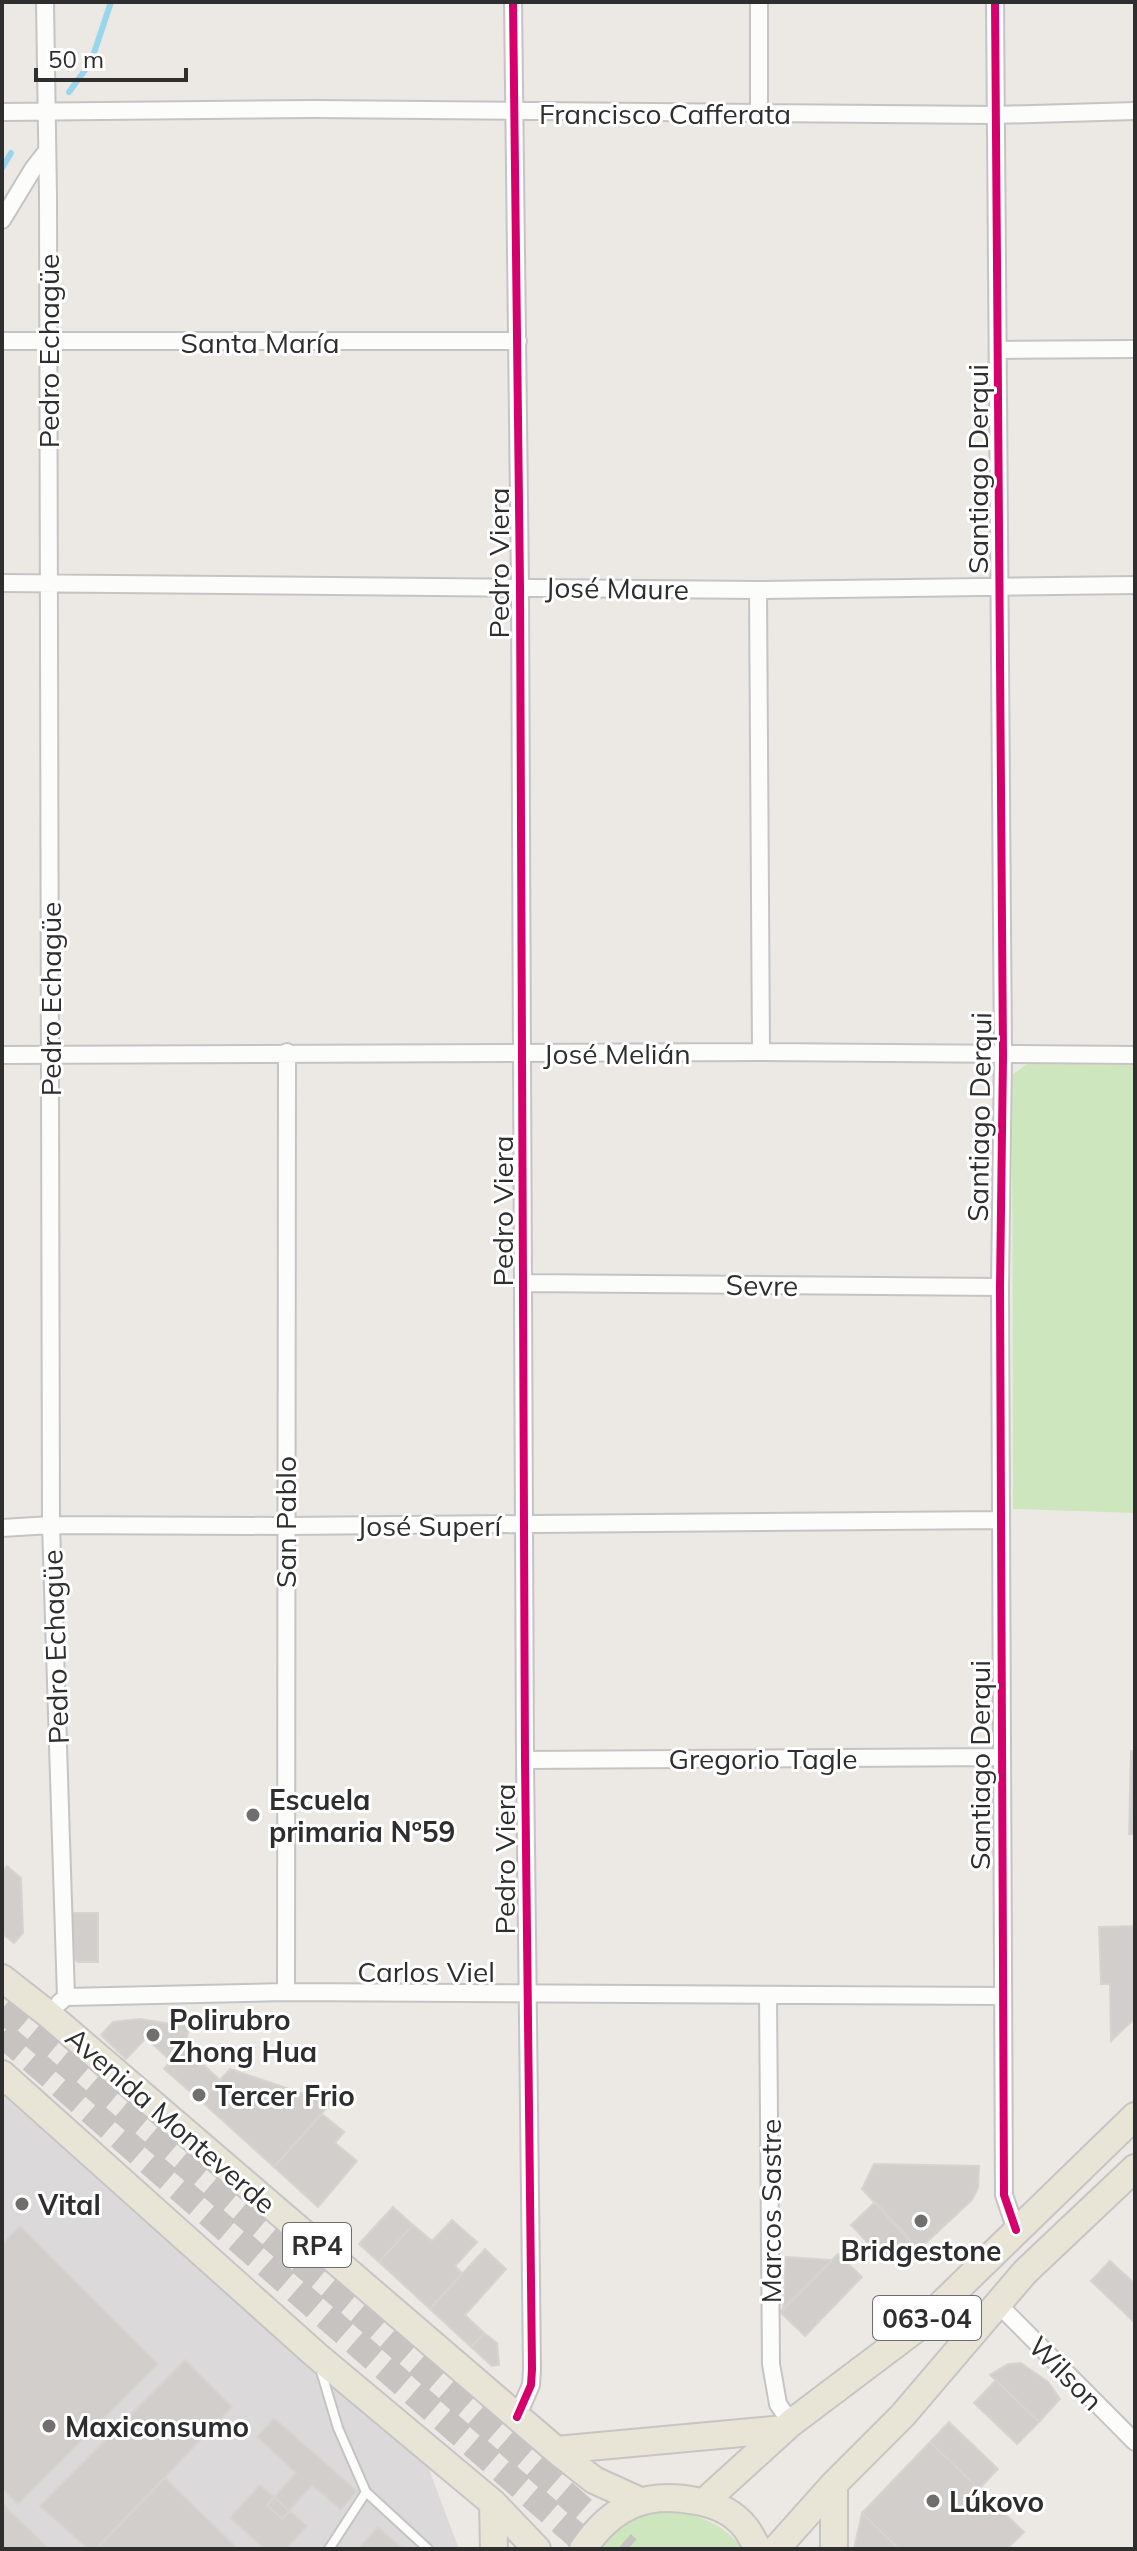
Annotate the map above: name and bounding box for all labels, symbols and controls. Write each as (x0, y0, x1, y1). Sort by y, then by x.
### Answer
scale bar (36, 32, 186, 82)
text: 50 m (48, 44, 104, 74)
street label: Francisco Cafferata (539, 96, 791, 131)
street label: Pedro Echagüe (31, 254, 66, 448)
street label: Santa María (180, 325, 340, 360)
street label: Santiago Derqui (960, 364, 995, 574)
street label: Pedro Viera (481, 487, 516, 639)
street label: José Maure (545, 569, 689, 607)
street label: Pedro Echagüe (33, 902, 68, 1096)
street label: Santiago Derqui (960, 1012, 998, 1222)
street label: José Melián (543, 1036, 691, 1071)
street label: Pedro Viera (485, 1135, 520, 1287)
street label: Sevre (725, 1267, 799, 1303)
street label: San Pablo (268, 1456, 303, 1588)
street label: José Superí (357, 1508, 502, 1543)
street label: Pedro Echagüe (34, 1549, 76, 1745)
street label: Santiago Derqui (962, 1660, 997, 1870)
street label: Gregorio Tagle (668, 1741, 858, 1776)
place label: Escuela primaria Nº59 (269, 1782, 455, 1849)
street label: Pedro Viera (487, 1783, 522, 1935)
marker: Escuela primaria Nº59 (244, 1806, 262, 1824)
street label: Carlos Viel (357, 1954, 495, 1989)
place label: Polirubro Zhong Hua (169, 2002, 317, 2069)
street label: Avenida Monteverde (59, 2019, 283, 2221)
marker: Polirubro Zhong Hua (144, 2026, 162, 2044)
place label: Tercer Frio (215, 2078, 355, 2113)
marker: Tercer Frio (190, 2086, 208, 2104)
street label: Marcos Sastre (753, 2119, 788, 2303)
place label: Vital (37, 2187, 101, 2222)
marker: Vital (13, 2195, 31, 2213)
marker: Bridgestone (912, 2212, 930, 2230)
road number: RP4 (283, 2223, 351, 2267)
place label: Bridgestone (841, 2233, 1001, 2268)
road number: 063-04 (873, 2296, 981, 2340)
street label: Wilson (1022, 2329, 1110, 2417)
place label: Maxiconsumo (65, 2409, 249, 2444)
marker: Maxiconsumo (40, 2417, 58, 2435)
place label: Lúkovo (949, 2484, 1044, 2519)
marker: Lúkovo (924, 2492, 942, 2510)

